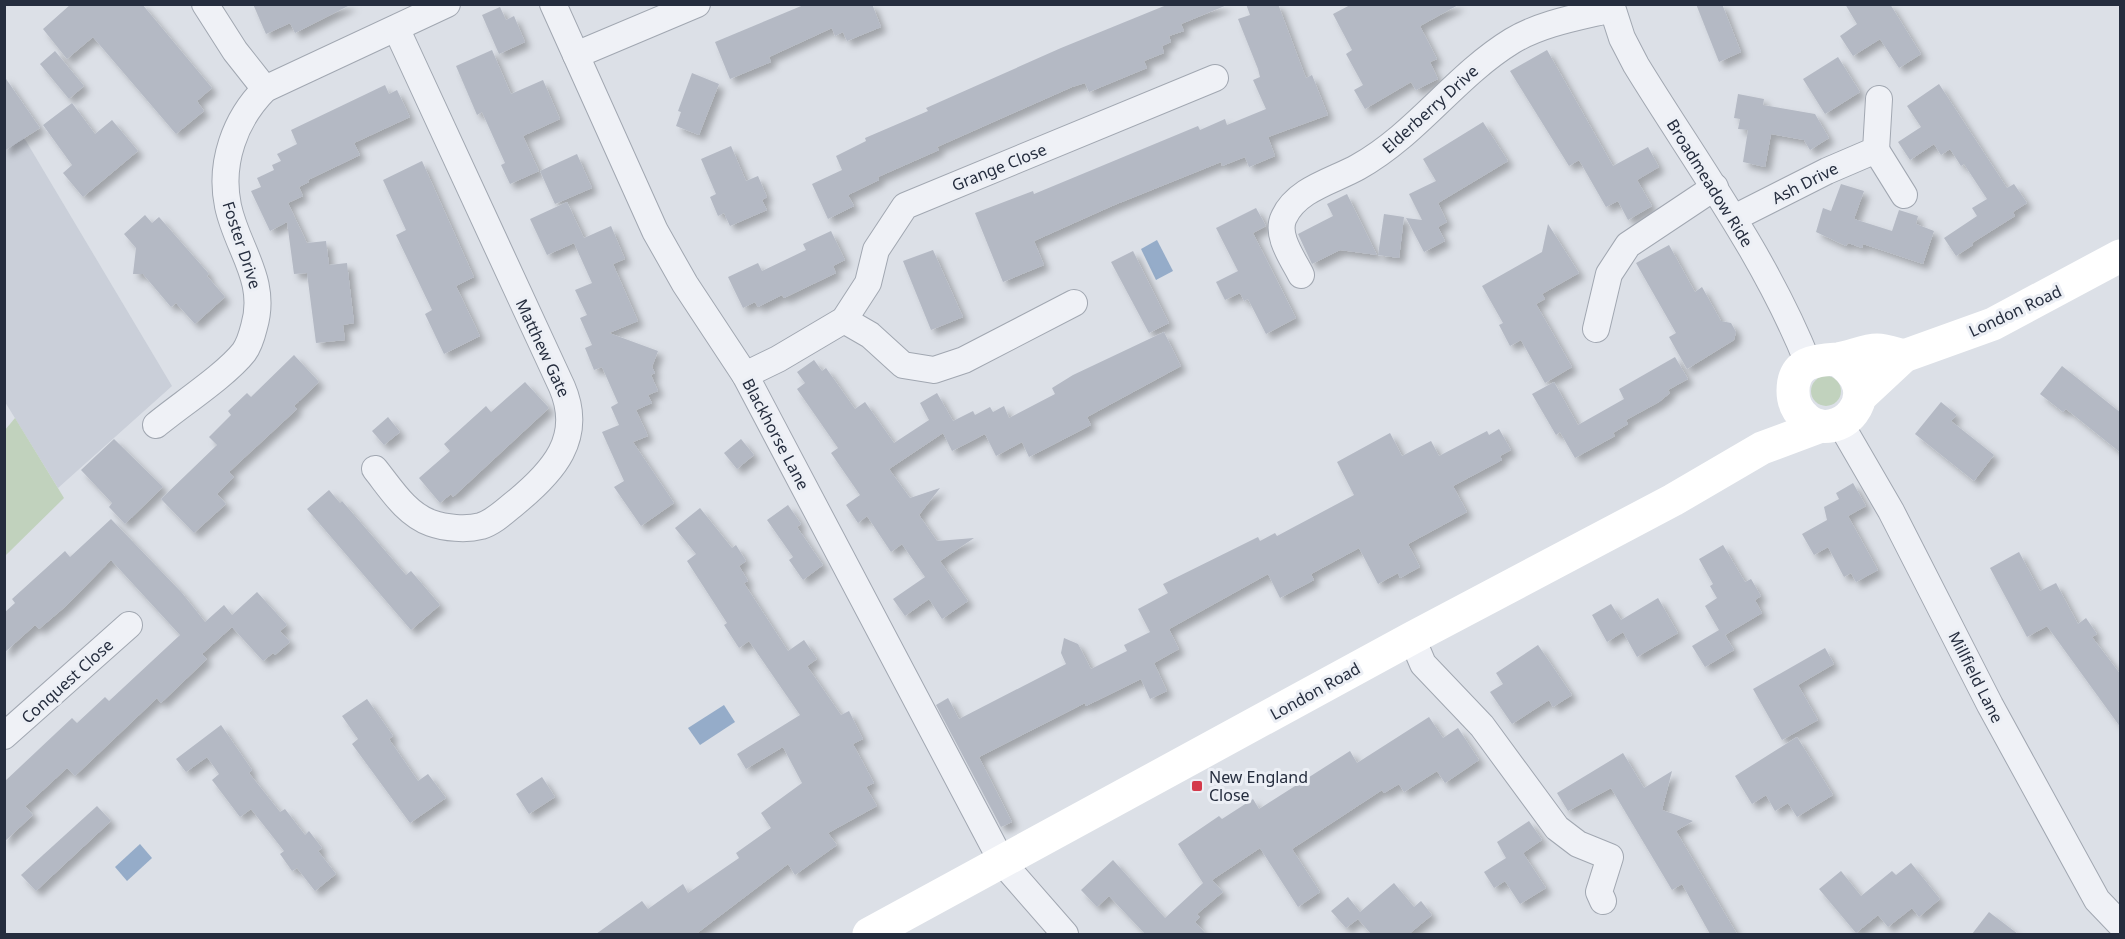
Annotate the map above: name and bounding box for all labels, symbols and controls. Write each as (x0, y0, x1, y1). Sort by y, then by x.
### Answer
street label: Elderberry Drive (1377, 60, 1483, 158)
street label: Broadmeadow Ride (1662, 115, 1758, 251)
street label: Grange Close (948, 138, 1050, 196)
street label: Ash Drive (1768, 157, 1842, 209)
street label: Foster Drive (218, 198, 266, 292)
street label: London Road (1965, 280, 2065, 342)
street label: Matthew Gate (511, 295, 575, 401)
street label: Blackhorse Lane (737, 375, 815, 493)
street label: Millfield Lane (1944, 627, 2008, 727)
street label: Conquest Close (16, 634, 118, 728)
street label: London Road (1266, 657, 1364, 725)
place label: New England Close (1209, 766, 1308, 806)
marker: New England Close (1190, 779, 1204, 793)

